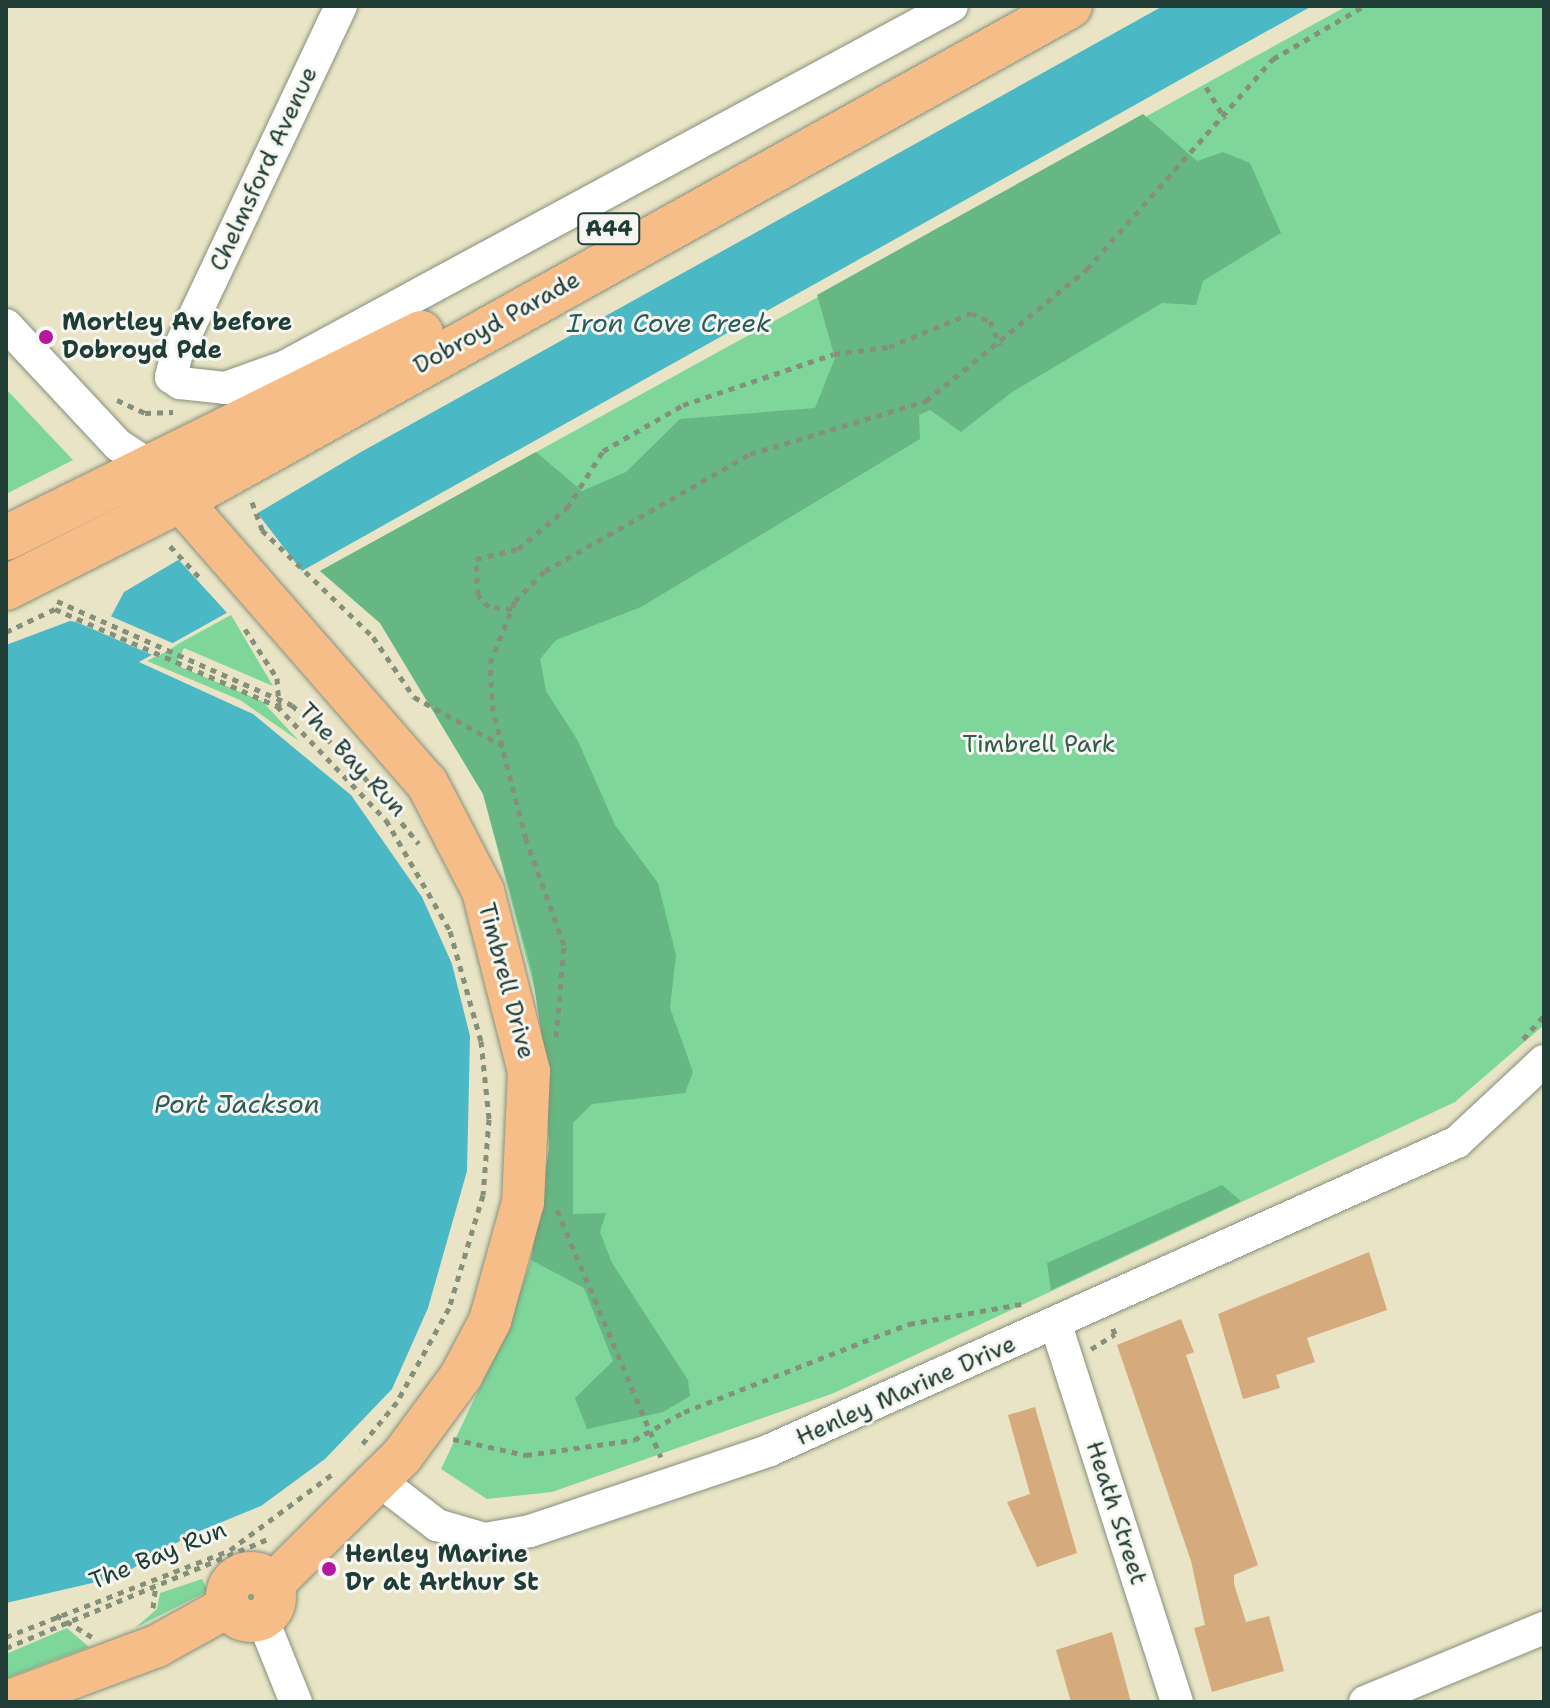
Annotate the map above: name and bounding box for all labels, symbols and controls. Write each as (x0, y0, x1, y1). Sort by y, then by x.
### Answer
street label: Chelmsford Avenue (204, 62, 324, 276)
road number: A44 (577, 211, 641, 247)
street label: Dobroyd Parade (409, 265, 585, 381)
water label: Iron Cove Creek (567, 307, 771, 339)
place label: Mortley Av before Dobroyd Pde (62, 309, 292, 365)
marker: Mortley Av before Dobroyd Pde (37, 328, 55, 346)
street label: The Bay Run (292, 697, 412, 823)
park label: Timbrell Park (963, 731, 1115, 759)
street label: Timbrell Drive (471, 900, 541, 1062)
water label: Port Jackson (154, 1088, 320, 1120)
street label: Henley Marine Drive (792, 1330, 1020, 1452)
street label: Heath Street (1079, 1438, 1153, 1588)
street label: The Bay Run (85, 1515, 231, 1597)
place label: Henley Marine Dr at Arthur St (345, 1541, 539, 1597)
marker: Henley Marine Dr at Arthur St (320, 1560, 338, 1578)

